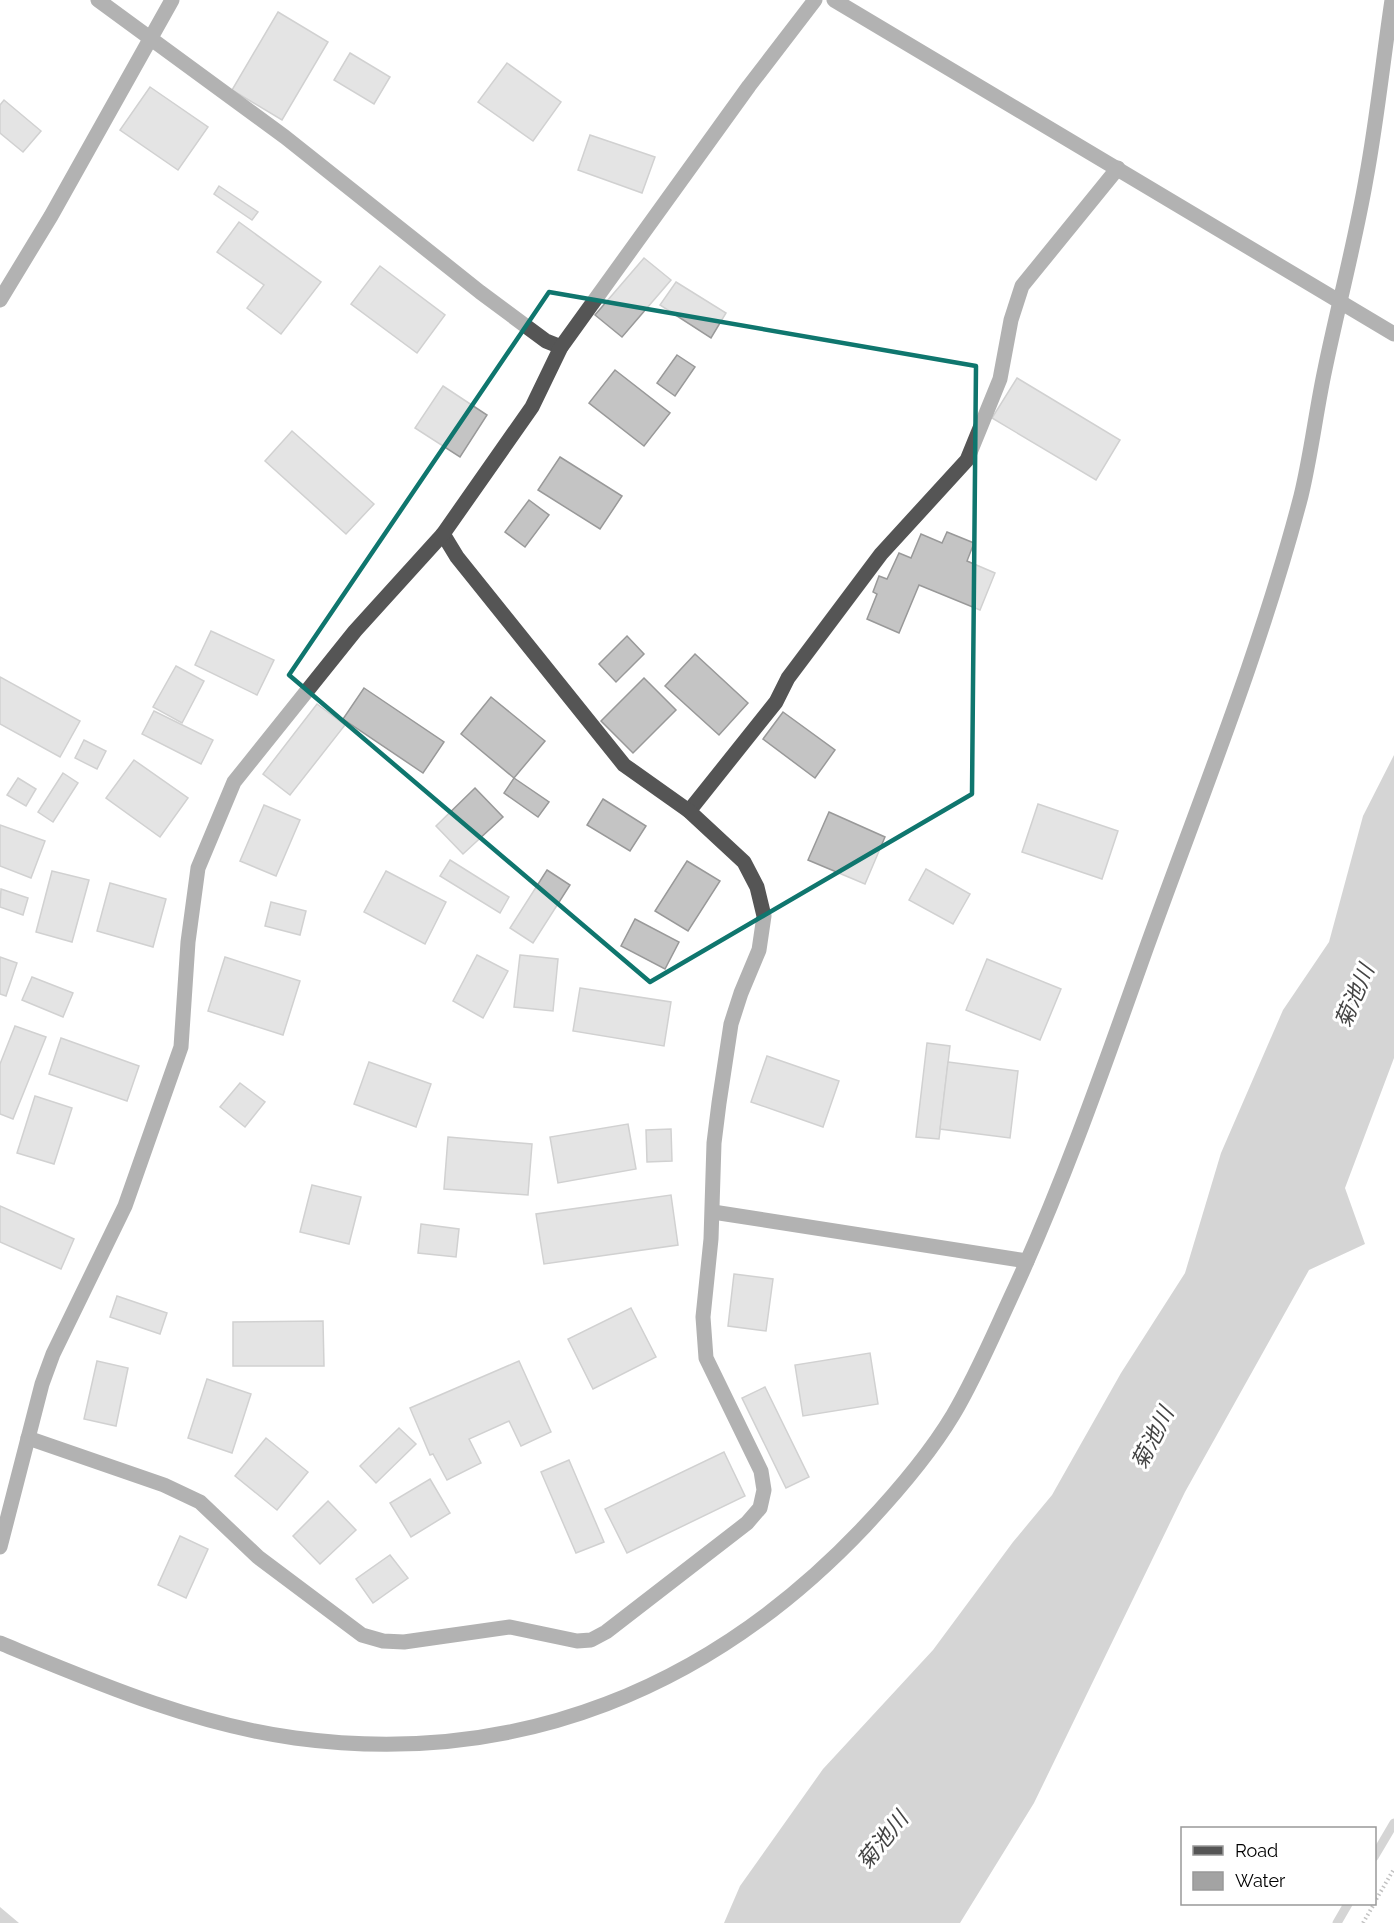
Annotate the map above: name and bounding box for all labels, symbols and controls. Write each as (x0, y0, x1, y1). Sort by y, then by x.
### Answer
water label: 菊池川 (1329, 959, 1380, 1031)
water label: 菊池川 (1125, 1401, 1179, 1473)
water label: 菊池川 (851, 1805, 914, 1874)
legend (1181, 1827, 1376, 1905)
text: Road (1235, 1840, 1278, 1861)
text: Water (1235, 1870, 1286, 1891)

